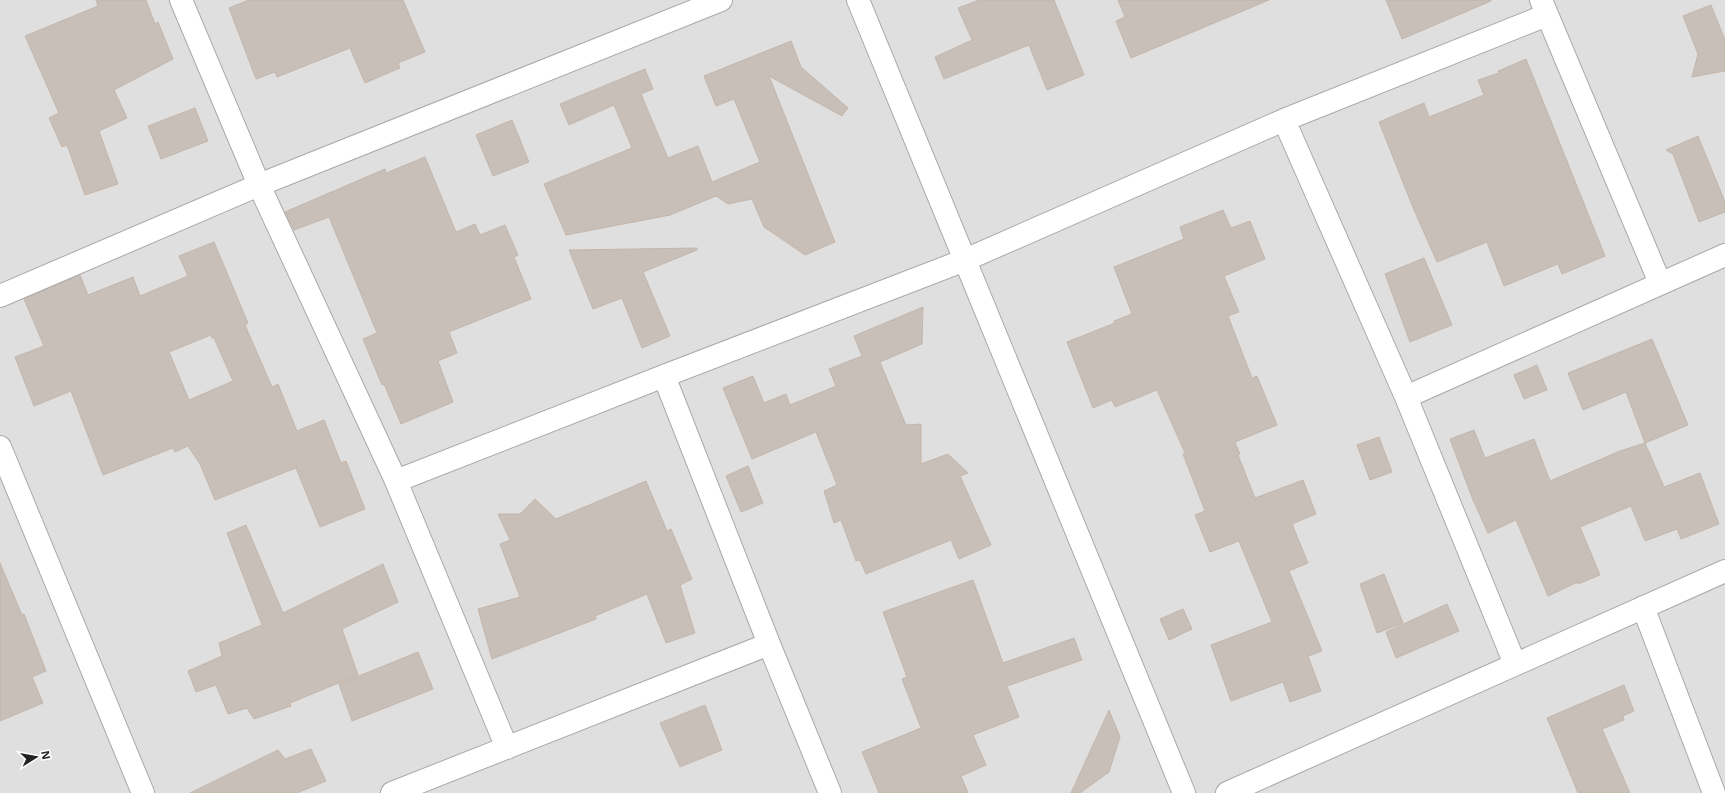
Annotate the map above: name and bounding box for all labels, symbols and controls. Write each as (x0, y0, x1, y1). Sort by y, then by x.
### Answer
north arrow (16, 737, 56, 777)
text: N (38, 749, 55, 761)

